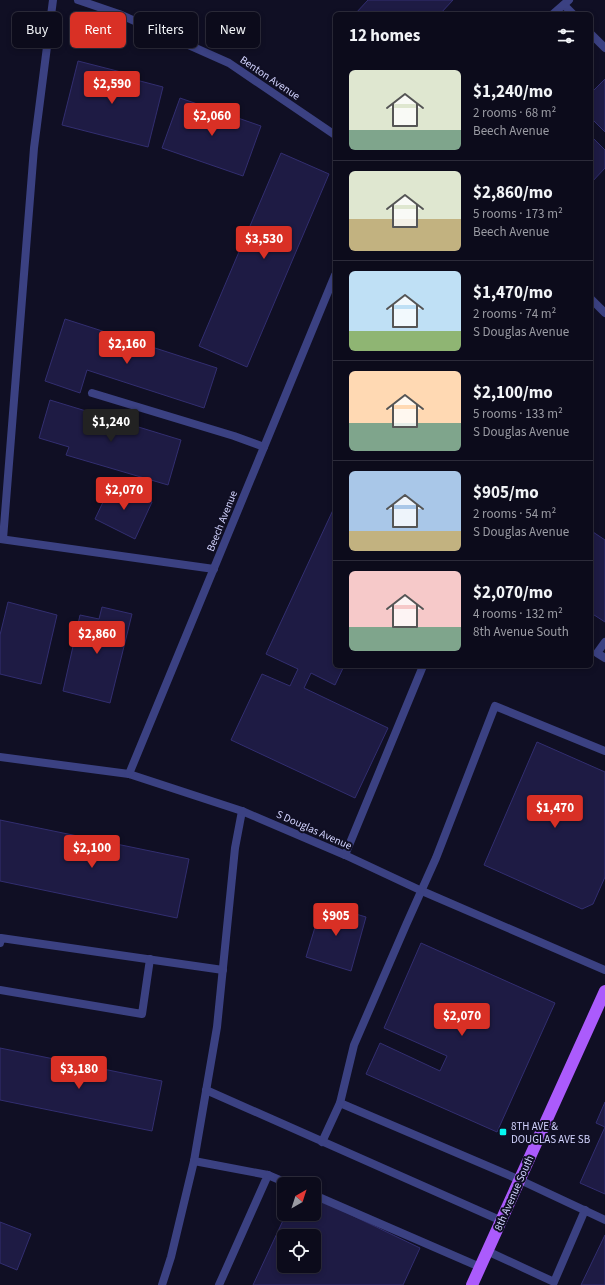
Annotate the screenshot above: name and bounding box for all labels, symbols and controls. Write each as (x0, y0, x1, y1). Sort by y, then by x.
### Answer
chip: Buy (12, 12, 62, 48)
chip: Rent (70, 12, 126, 48)
chip: Filters (134, 12, 198, 48)
chip: New (206, 12, 260, 48)
text: 12 homes (349, 24, 420, 48)
icon: filters (555, 25, 577, 47)
street label: Benton Avenue (237, 52, 303, 104)
pin: $2,590 (79, 71, 145, 105)
text: $2,590 (93, 75, 131, 93)
text: $1,240/mo (473, 80, 553, 104)
icon: home (381, 86, 429, 134)
pin: $2,060 (179, 103, 245, 137)
text: 2 rooms · 68 m² (473, 104, 556, 122)
text: $2,060 (193, 107, 231, 125)
text: Beech Avenue (473, 122, 549, 140)
text: $2,860/mo (473, 181, 553, 205)
icon: home (381, 187, 429, 235)
text: 5 rooms · 173 m² (473, 205, 563, 223)
text: Beech Avenue (473, 223, 549, 241)
pin: $3,530 (231, 226, 297, 260)
text: $3,530 (245, 230, 283, 248)
text: $1,470/mo (473, 281, 553, 305)
icon: home (381, 287, 429, 335)
text: 2 rooms · 74 m² (473, 305, 556, 323)
text: S Douglas Avenue (473, 323, 569, 341)
pin: $2,160 (94, 331, 160, 365)
text: $2,160 (108, 335, 146, 353)
text: $2,100/mo (473, 381, 553, 405)
icon: home (381, 387, 429, 435)
text: 5 rooms · 133 m² (473, 405, 563, 423)
pin: $1,240 (78, 409, 144, 443)
text: $1,240 (92, 413, 130, 431)
text: S Douglas Avenue (473, 423, 569, 441)
pin: $2,070 (91, 477, 157, 511)
text: $2,070 (105, 481, 143, 499)
text: $905/mo (473, 481, 539, 505)
icon: home (381, 487, 429, 535)
street label: Beech Avenue (203, 488, 241, 554)
text: 2 rooms · 54 m² (473, 505, 556, 523)
text: S Douglas Avenue (473, 523, 569, 541)
text: $2,070/mo (473, 581, 553, 605)
icon: home (381, 587, 429, 635)
text: 4 rooms · 132 m² (473, 605, 563, 623)
pin: $2,860 (64, 621, 130, 655)
text: 8th Avenue South (473, 623, 569, 641)
text: $2,860 (78, 625, 116, 643)
pin: $1,470 (522, 795, 588, 829)
text: $1,470 (536, 799, 574, 817)
street label: S Douglas Avenue (274, 807, 355, 854)
pin: $2,100 (59, 835, 125, 869)
text: $2,100 (73, 839, 111, 857)
pin: $905 (312, 903, 360, 937)
text: $905 (322, 907, 350, 925)
pin: $2,070 (429, 1003, 495, 1037)
text: $2,070 (443, 1007, 481, 1025)
pin: $3,180 (46, 1056, 112, 1090)
text: $3,180 (60, 1060, 98, 1078)
place label: 8TH AVE & DOUGLAS AVE SB (511, 1119, 591, 1147)
marker: 8TH AVE & DOUGLAS AVE SB (498, 1127, 508, 1137)
street label: 8th Avenue South (491, 1153, 537, 1233)
north arrow (277, 1177, 321, 1221)
map controls (277, 1177, 321, 1273)
button: locate (277, 1229, 321, 1273)

